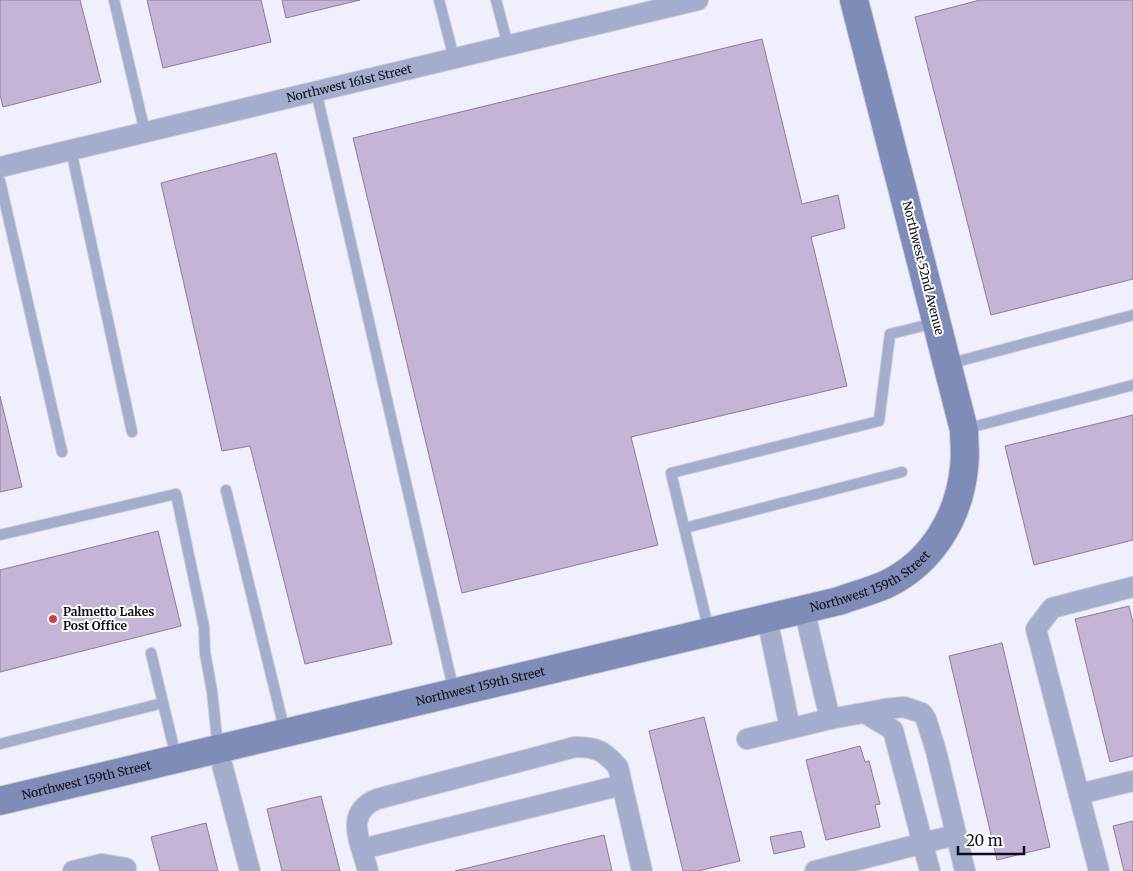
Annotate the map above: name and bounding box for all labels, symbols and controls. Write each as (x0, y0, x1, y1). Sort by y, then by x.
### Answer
street label: Northwest 161st Street (285, 61, 414, 105)
street label: Northwest 52nd Avenue (900, 199, 947, 336)
street label: Northwest 159th Street (808, 547, 933, 615)
place label: Palmetto Lakes Post Office (63, 604, 154, 633)
marker: Palmetto Lakes Post Office (47, 613, 59, 625)
street label: Northwest 159th Street (414, 663, 547, 709)
street label: Northwest 159th Street (20, 757, 153, 803)
scale bar (958, 824, 1024, 856)
text: 20 m (966, 831, 1003, 850)

